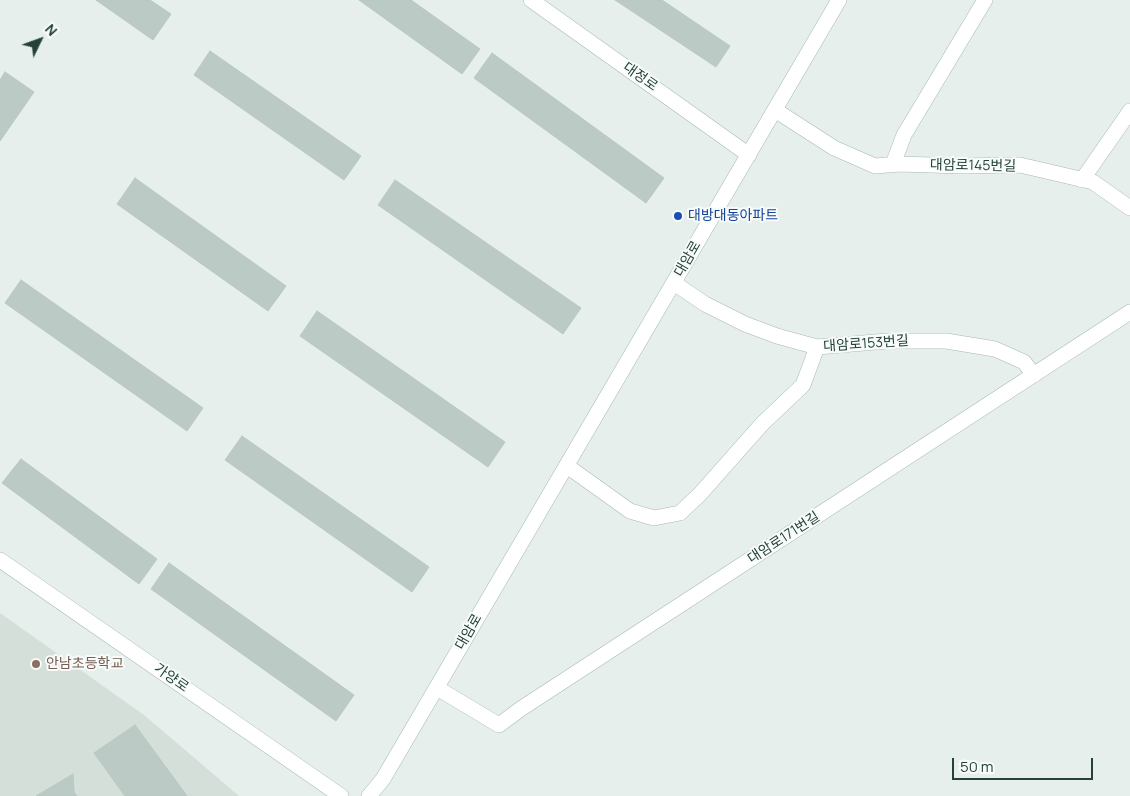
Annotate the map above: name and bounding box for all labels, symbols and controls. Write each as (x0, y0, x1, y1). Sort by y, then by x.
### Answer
north arrow (15, 15, 65, 65)
text: N (41, 20, 62, 40)
street label: 대정로 (619, 59, 661, 95)
street label: 대암로145번길 (930, 157, 1016, 175)
place label: 대방대동아파트 (688, 208, 778, 224)
marker: 대방대동아파트 (672, 210, 684, 222)
street label: 대암로 (671, 238, 705, 280)
street label: 대암로153번길 (823, 333, 909, 355)
street label: 대암로171번길 (745, 509, 823, 567)
street label: 대암로 (452, 611, 486, 653)
place label: 안남초등학교 (46, 656, 123, 672)
marker: 안남초등학교 (30, 658, 42, 670)
street label: 가양로 (150, 660, 192, 696)
scale bar (955, 748, 1096, 780)
text: 50 m (960, 756, 994, 777)

